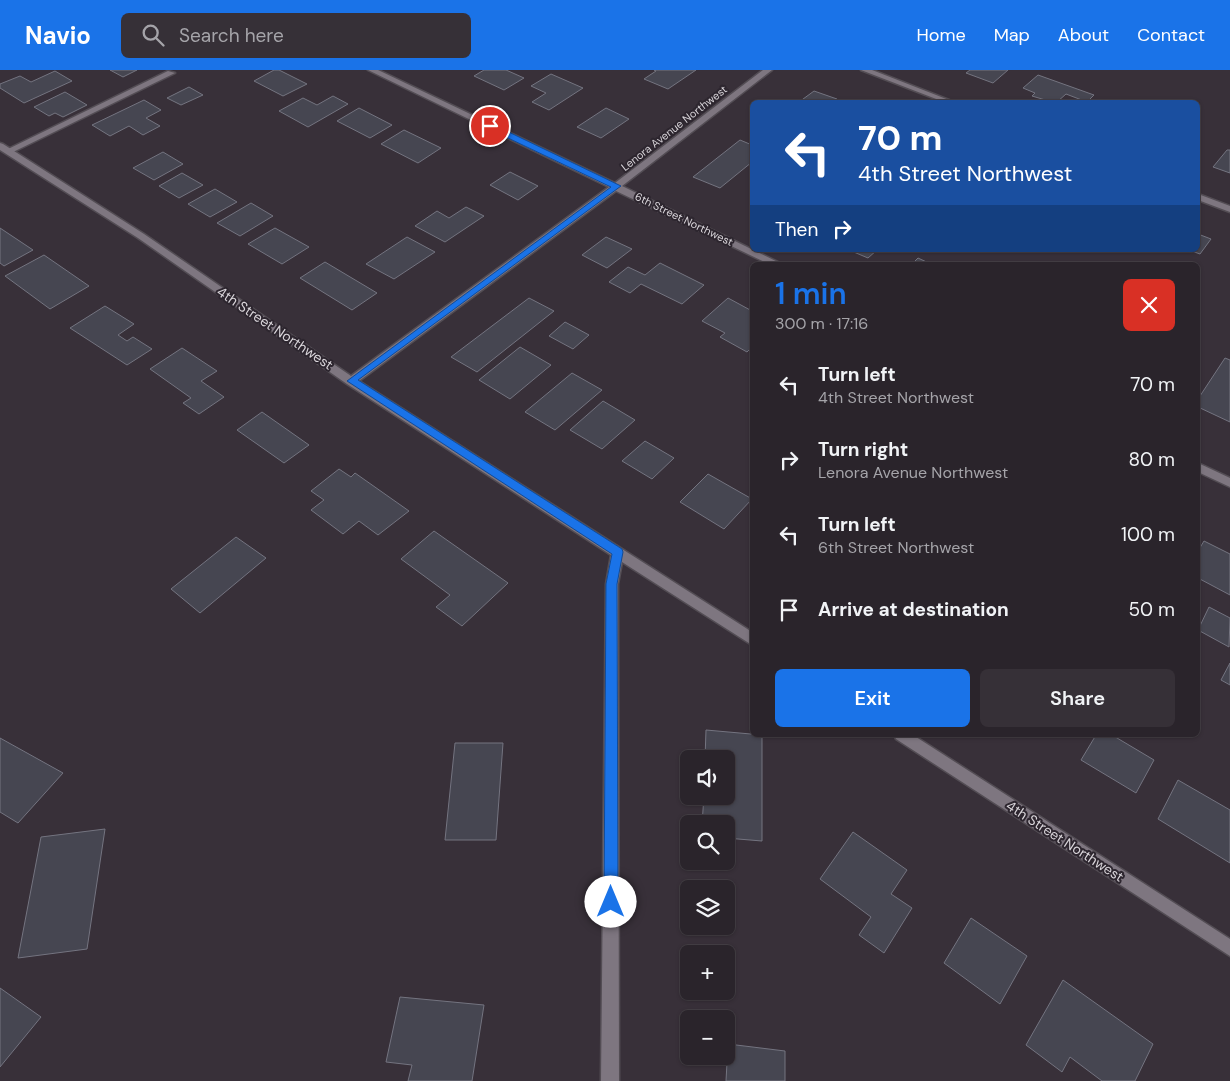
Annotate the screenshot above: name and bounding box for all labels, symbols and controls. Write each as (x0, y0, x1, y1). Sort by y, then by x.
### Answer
search box (121, 13, 471, 58)
text: Navio (25, 20, 91, 51)
icon: search (139, 21, 167, 49)
text: Search here (179, 23, 284, 48)
text: Home (916, 23, 966, 47)
text: Map (994, 23, 1030, 47)
text: About (1058, 23, 1109, 47)
text: Contact (1137, 23, 1205, 47)
street label: Lenora Avenue Northwest (618, 82, 730, 174)
pin (469, 105, 511, 147)
icon: arrive (476, 112, 504, 140)
text: 70 m (858, 115, 942, 161)
icon: left (775, 120, 840, 185)
text: 4th Street Northwest (858, 159, 1072, 188)
street label: 6th Street Northwest (633, 189, 735, 249)
icon: right (828, 215, 856, 243)
text: Then (775, 217, 818, 242)
text: 1 min (775, 274, 847, 313)
button: close (1123, 279, 1175, 331)
street label: 4th Street Northwest (213, 282, 337, 374)
text: 300 m · 17:16 (775, 313, 868, 334)
text: Turn left (818, 362, 896, 387)
icon: left (775, 371, 803, 399)
text: 70 m (1130, 372, 1175, 397)
text: 4th Street Northwest (818, 387, 974, 408)
text: Turn right (818, 437, 908, 462)
icon: right (775, 446, 803, 474)
text: 80 m (1128, 447, 1175, 472)
text: Lenora Avenue Northwest (818, 462, 1008, 483)
text: Turn left (818, 512, 896, 537)
icon: left (775, 521, 803, 549)
text: 100 m (1121, 522, 1175, 547)
text: 6th Street Northwest (818, 537, 974, 558)
icon: arrive (775, 596, 803, 624)
text: Arrive at destination (818, 597, 1009, 622)
text: 50 m (1128, 597, 1175, 622)
button: Exit (775, 669, 970, 727)
button: Share (980, 669, 1175, 727)
map controls (680, 750, 735, 1065)
button: sound (680, 750, 735, 805)
street label: 4th Street Northwest (1003, 796, 1127, 886)
button: search (680, 815, 735, 870)
position arrow (584, 875, 636, 927)
button: layers (680, 880, 735, 935)
button: + (680, 945, 735, 1000)
button: − (680, 1010, 735, 1065)

